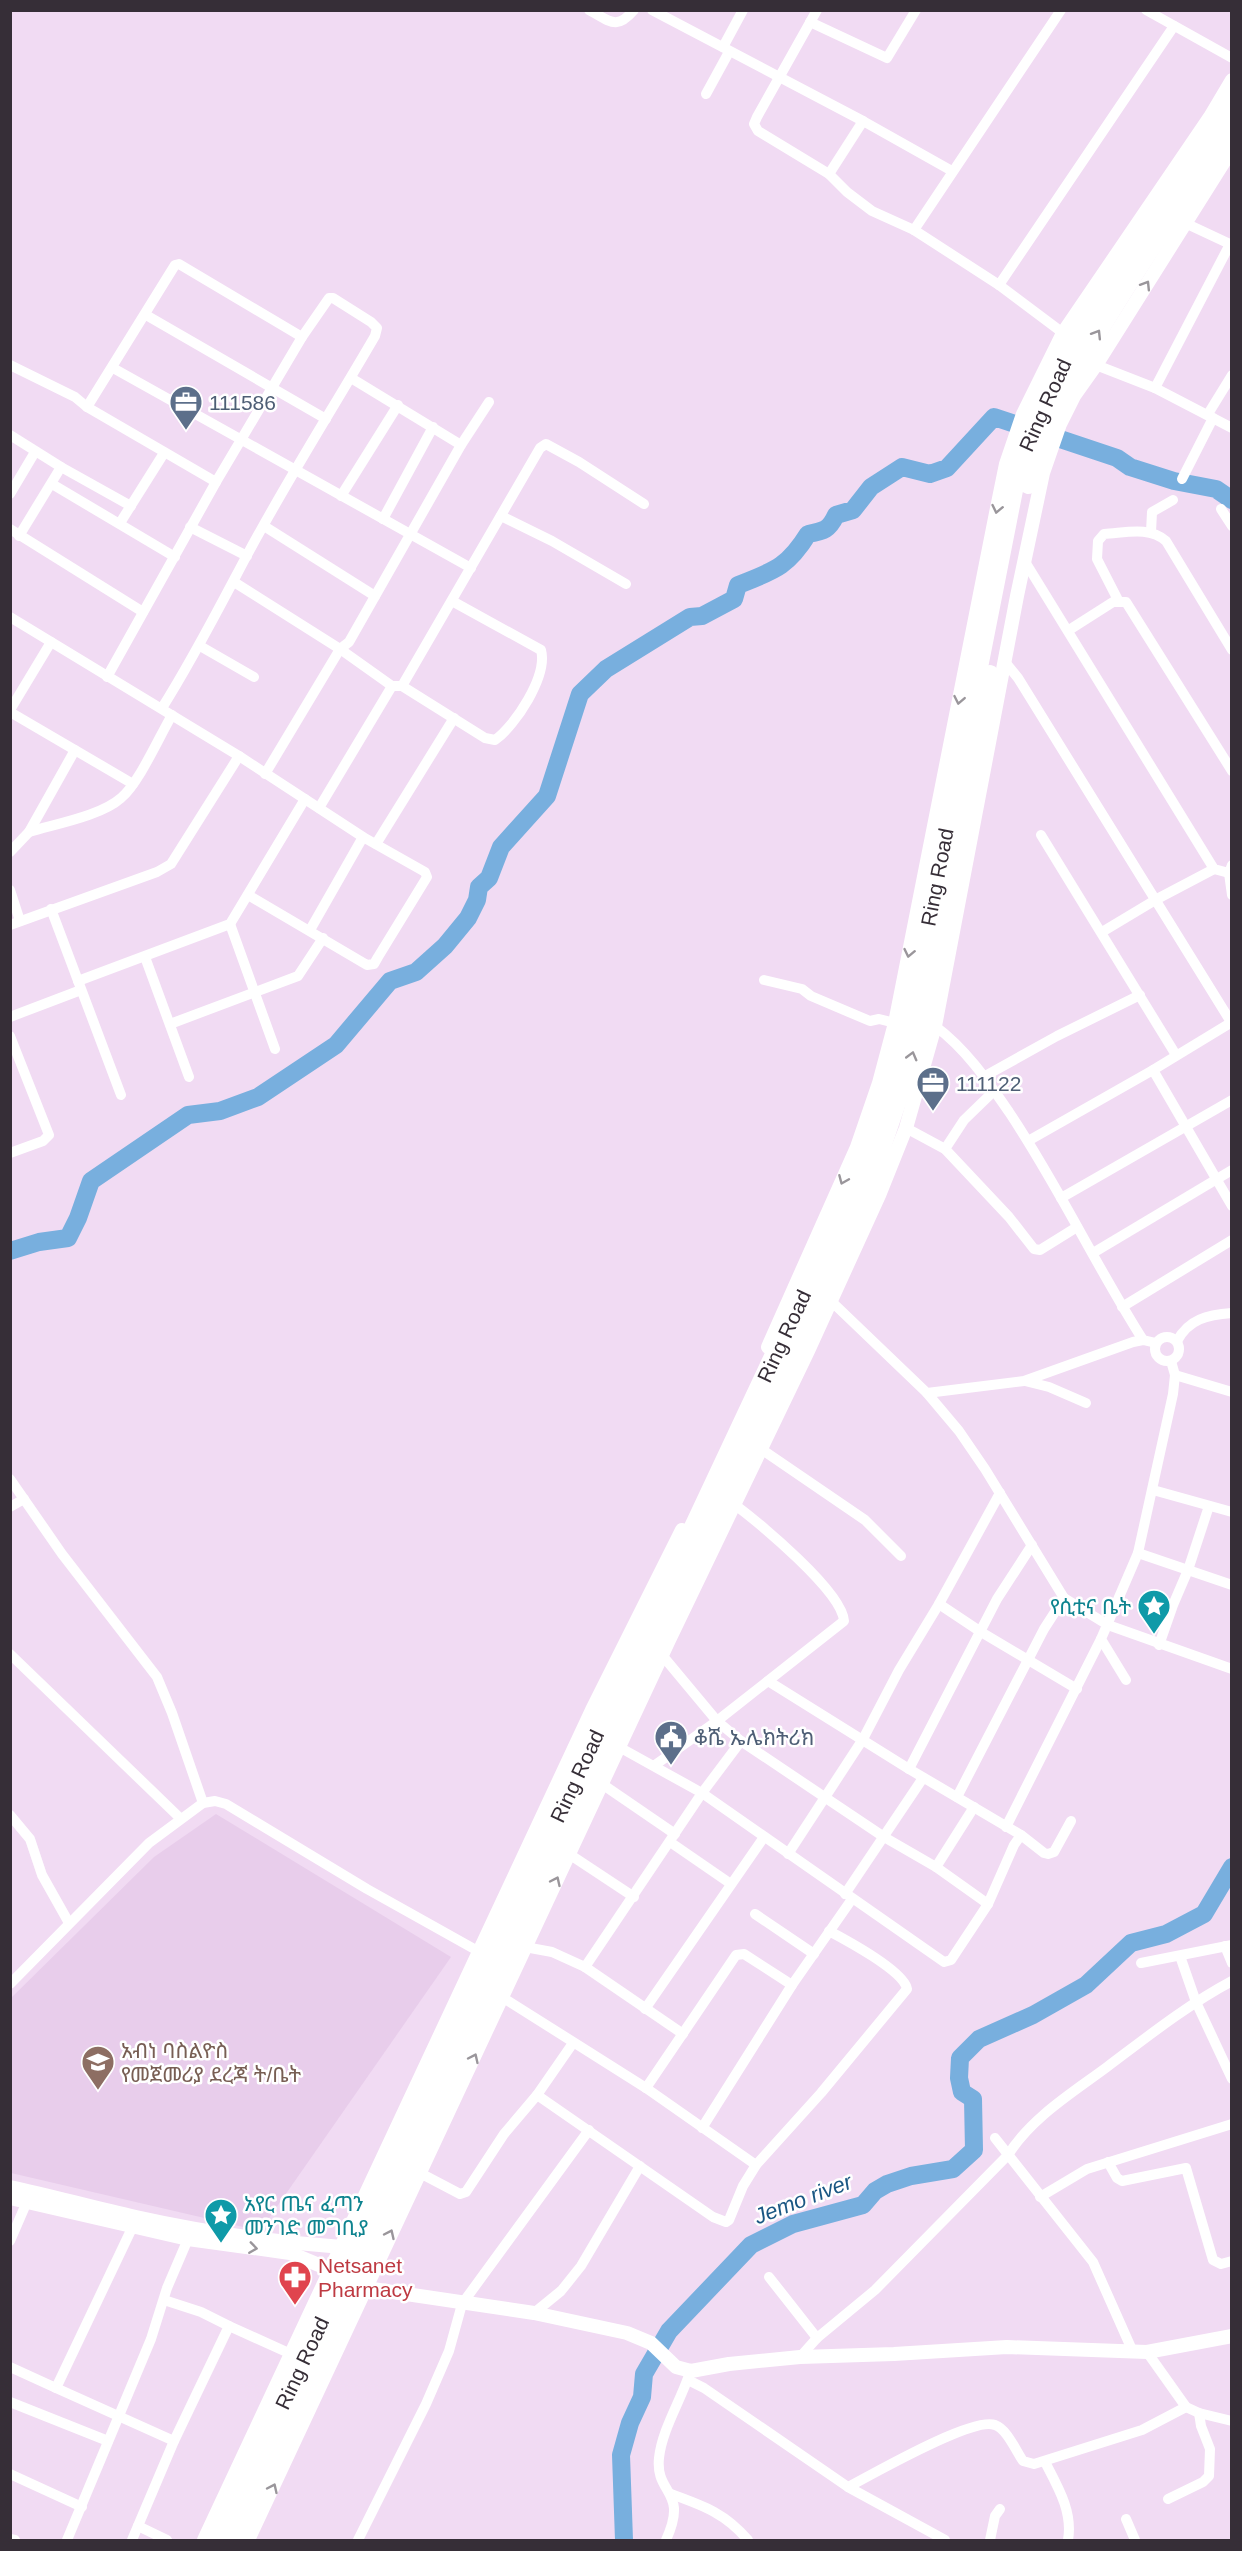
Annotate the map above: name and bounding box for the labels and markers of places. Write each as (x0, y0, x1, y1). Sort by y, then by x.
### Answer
office icon: 111586 (168, 384, 204, 431)
place label: 111586 (209, 391, 276, 414)
office icon: 111122 (915, 1065, 951, 1112)
place label: 111122 (956, 1072, 1021, 1095)
place icon: የሲቲና ቤት (1136, 1588, 1172, 1635)
place label: የሲቲና ቤት (1050, 1595, 1131, 1618)
public building icon: ቆሼ ኤሌክትሪክ (653, 1719, 689, 1766)
place label: ቆሼ ኤሌክትሪክ (694, 1726, 814, 1749)
place label: አብነ ባስልዮስ የመጀመሪያ ደረጃ ት/ቤት (121, 2039, 302, 2086)
school or university icon: አብነ ባስልዮስ የመጀመሪያ ደረጃ ት/ቤት (80, 2044, 116, 2091)
place label: አየር ጤና ፈጣን መንገድ መግቢያ (244, 2192, 368, 2239)
place icon: አየር ጤና ፈጣን መንገድ መግቢያ (203, 2197, 239, 2244)
place label: Netsanet Pharmacy (318, 2254, 413, 2301)
pharmacy icon: Netsanet Pharmacy (277, 2259, 313, 2306)

